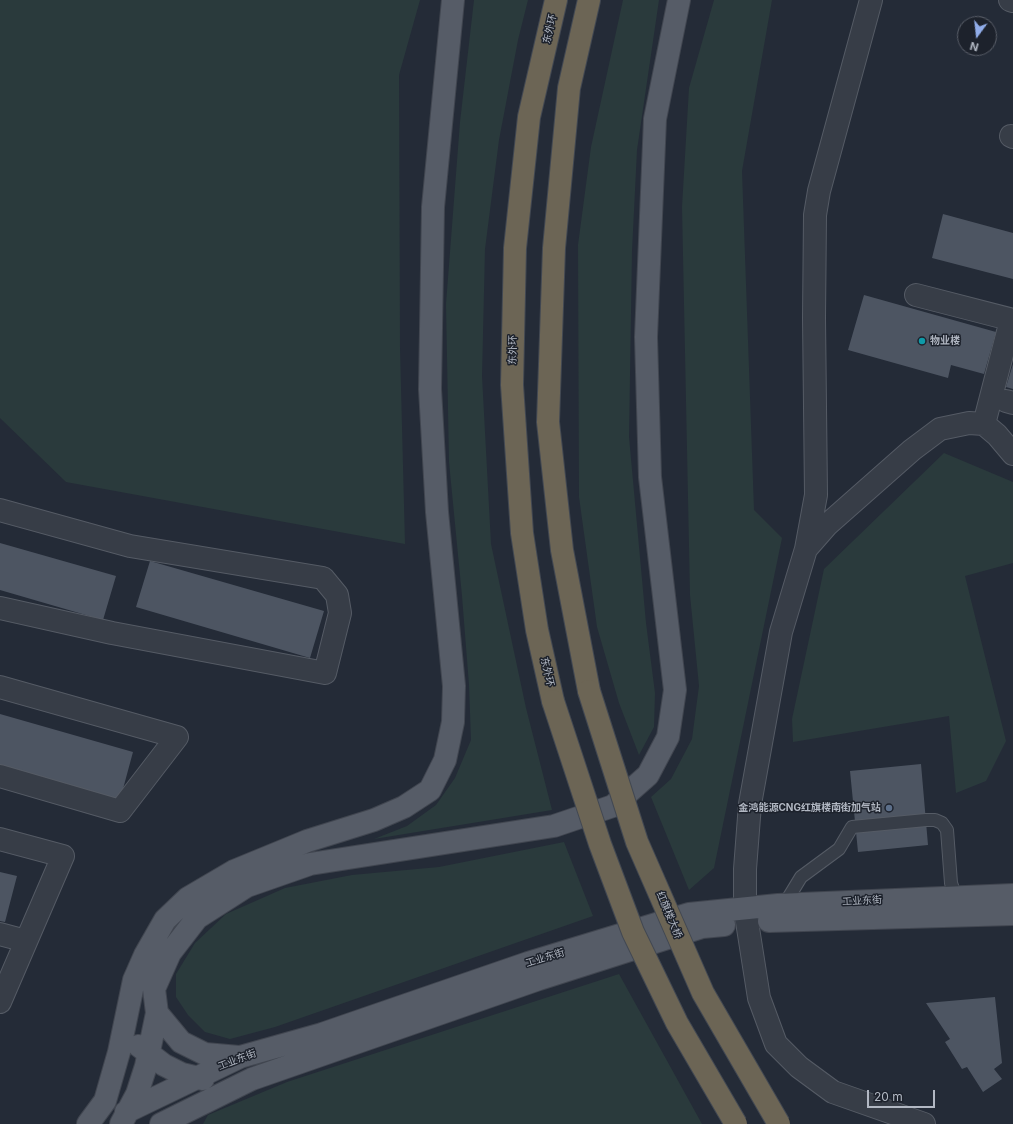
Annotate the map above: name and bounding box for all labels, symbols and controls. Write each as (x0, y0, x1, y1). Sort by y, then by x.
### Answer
street label: 东外环 (541, 13, 559, 45)
north arrow (957, 16, 997, 56)
text: N (968, 39, 980, 54)
street label: 东外环 (507, 335, 519, 365)
place label: 物业楼 (930, 335, 960, 347)
marker: 物业楼 (917, 336, 927, 346)
street label: 东外环 (538, 656, 556, 688)
place label: 金鸿能源CNG红旗楼南街加气站 (738, 802, 881, 814)
marker: 金鸿能源CNG红旗楼南街加气站 (884, 803, 894, 813)
street label: 红旗楼大桥 (654, 890, 684, 940)
street label: 工业东街 (842, 894, 882, 908)
street label: 工业东街 (524, 946, 566, 970)
street label: 工业东街 (216, 1047, 258, 1073)
scale bar (869, 1082, 937, 1108)
text: 20 m (874, 1089, 903, 1104)

